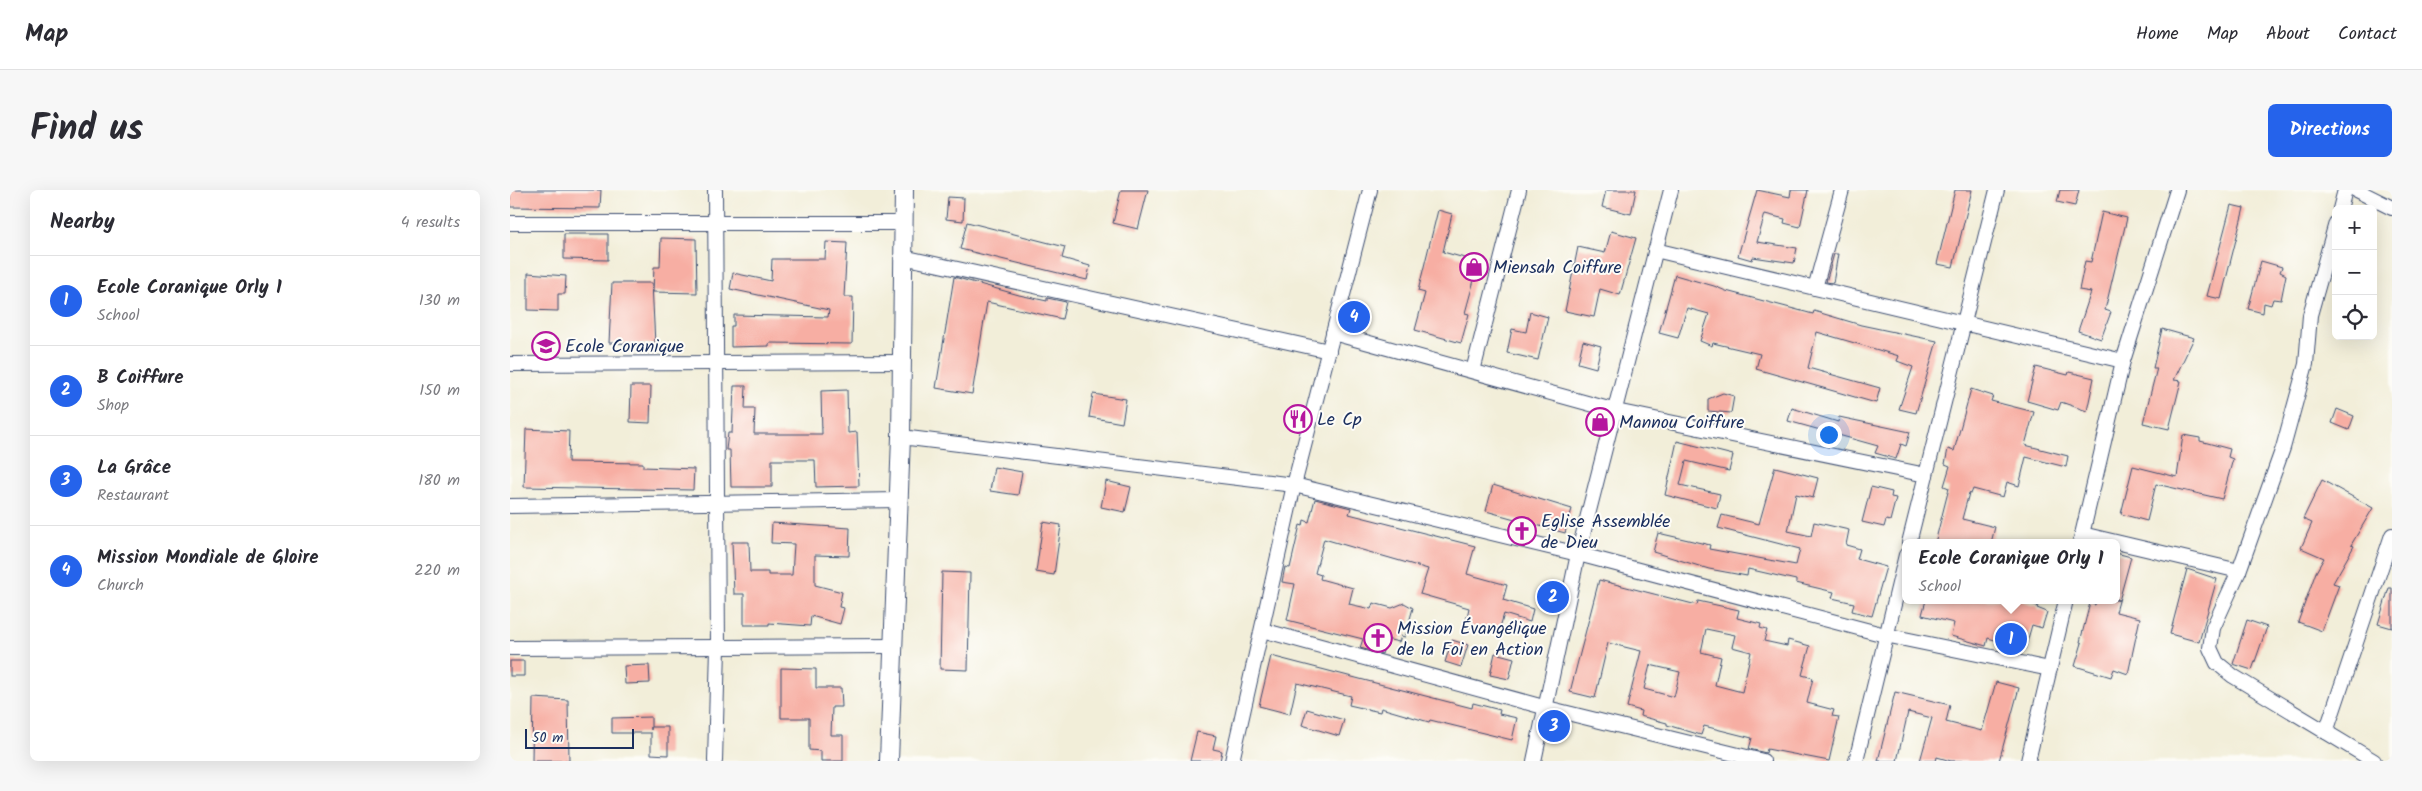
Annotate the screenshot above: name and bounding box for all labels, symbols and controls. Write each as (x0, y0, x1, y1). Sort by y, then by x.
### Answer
text: Map (25, 15, 68, 54)
text: Home (2136, 20, 2179, 49)
text: Map (2207, 20, 2238, 49)
text: About (2266, 20, 2310, 49)
text: Contact (2338, 20, 2397, 49)
text: Find us (30, 102, 143, 158)
button: Directions (2268, 104, 2392, 157)
map controls (2332, 205, 2377, 340)
button: + (2332, 205, 2377, 250)
text: Nearby (50, 206, 115, 239)
text: 4 results (401, 210, 460, 235)
button: − (2332, 250, 2377, 295)
shop icon: Miensah Coiffure (1459, 252, 1489, 282)
place label: Miensah Coiffure (1493, 254, 1622, 283)
text: Ecole Coranique Orly 1 (97, 273, 282, 303)
text: 1 (64, 288, 68, 313)
text: 130 m (419, 288, 460, 313)
button: locate (2332, 295, 2377, 340)
pin: 4 (1338, 298, 1370, 336)
text: School (97, 303, 140, 328)
school or university icon: Ecole Coranique (531, 331, 561, 361)
place label: Ecole Coranique (565, 333, 684, 362)
text: B Coiffure (97, 363, 183, 393)
text: 2 (61, 378, 71, 403)
text: 150 m (419, 378, 460, 403)
text: Shop (97, 393, 129, 418)
restaurant icon: Le Cp (1283, 404, 1313, 434)
place label: Le Cp (1317, 406, 1362, 435)
shop icon: Mannou Coiffure (1585, 407, 1615, 437)
place label: Mannou Coiffure (1619, 409, 1744, 438)
your location (1816, 422, 1842, 448)
text: La Grâce (97, 453, 171, 483)
text: 3 (62, 468, 70, 493)
text: 180 m (418, 468, 460, 493)
text: Restaurant (97, 483, 169, 508)
place label: Eglise Assemblée de Dieu (1541, 508, 1670, 558)
church icon: Eglise Assemblée de Dieu (1507, 516, 1537, 546)
popup (1902, 539, 2120, 604)
text: Mission Mondiale de Gloire (97, 543, 319, 573)
text: Ecole Coranique Orly 1 (1919, 544, 2103, 574)
text: 4 (62, 558, 70, 583)
text: 220 m (414, 558, 460, 583)
text: Church (97, 573, 144, 598)
text: School (1919, 574, 1961, 599)
pin: 2 (1537, 578, 1569, 616)
place label: Mission Évangélique de la Foi en Action (1397, 615, 1547, 665)
pin: 1 (1995, 620, 2027, 658)
church icon: Mission Évangélique de la Foi en Action (1363, 623, 1393, 653)
pin: 3 (1538, 707, 1570, 745)
scale bar (525, 726, 634, 749)
text: 50 m (532, 727, 563, 749)

